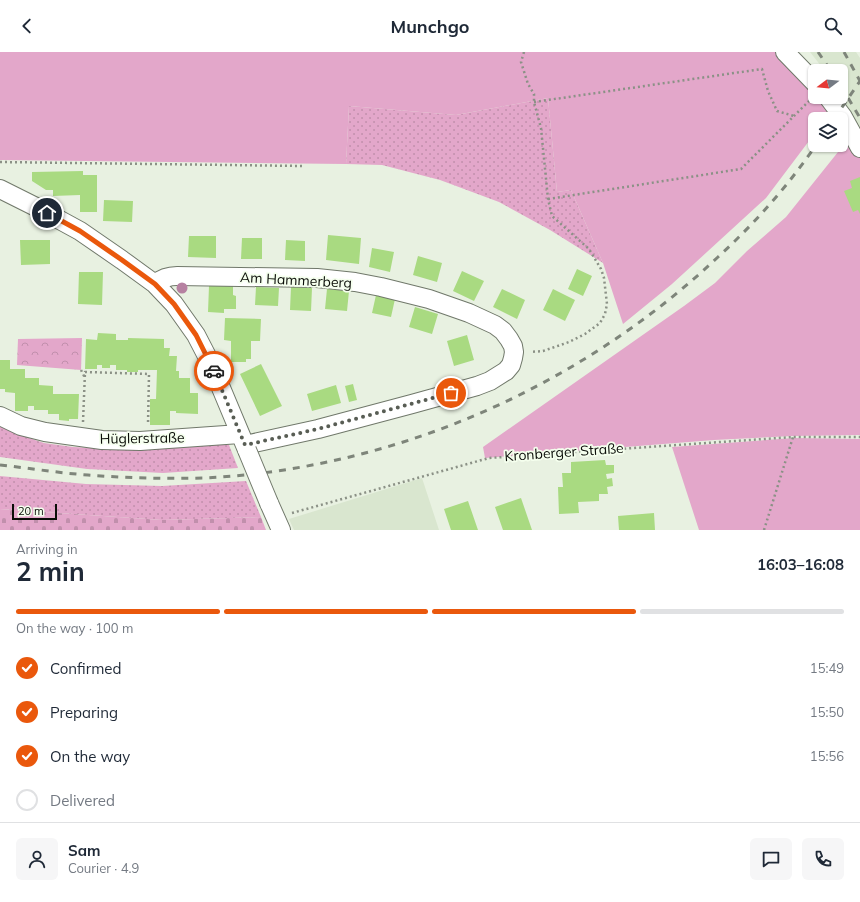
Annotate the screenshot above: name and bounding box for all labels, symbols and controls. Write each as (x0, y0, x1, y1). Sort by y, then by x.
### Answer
icon: back (16, 15, 38, 37)
text: Munchgo (390, 15, 470, 38)
icon: search (822, 15, 844, 37)
north arrow (808, 64, 848, 104)
map controls (808, 64, 848, 152)
button: layers (808, 112, 848, 152)
pin (30, 196, 64, 230)
icon: home (36, 202, 58, 224)
street label: Am Hammerberg (240, 268, 352, 292)
courier (194, 351, 234, 391)
icon: car (203, 360, 225, 382)
pin (434, 376, 468, 410)
icon: bag (440, 382, 462, 404)
street label: Hüglerstraße (99, 428, 185, 448)
street label: Kronberger Straße (504, 439, 624, 465)
scale bar (12, 502, 57, 521)
text: 20 m (18, 504, 44, 518)
text: Arriving in (16, 541, 78, 557)
text: 2 min (16, 555, 85, 588)
text: 16:03–16:08 (757, 555, 844, 574)
text: On the way · 100 m (16, 620, 133, 636)
icon: check (16, 657, 38, 679)
text: Confirmed (50, 659, 121, 678)
text: 15:49 (810, 660, 844, 676)
icon: check (16, 701, 38, 723)
text: Preparing (50, 703, 118, 722)
text: 15:50 (810, 704, 844, 720)
icon: check (16, 745, 38, 767)
text: On the way (50, 747, 130, 766)
text: 15:56 (810, 748, 844, 764)
text: Delivered (50, 791, 115, 810)
button: person (16, 838, 58, 880)
button: chat (750, 838, 792, 880)
button: phone (802, 838, 844, 880)
text: Sam (68, 841, 100, 860)
text: Courier · 4.9 (68, 860, 139, 876)

